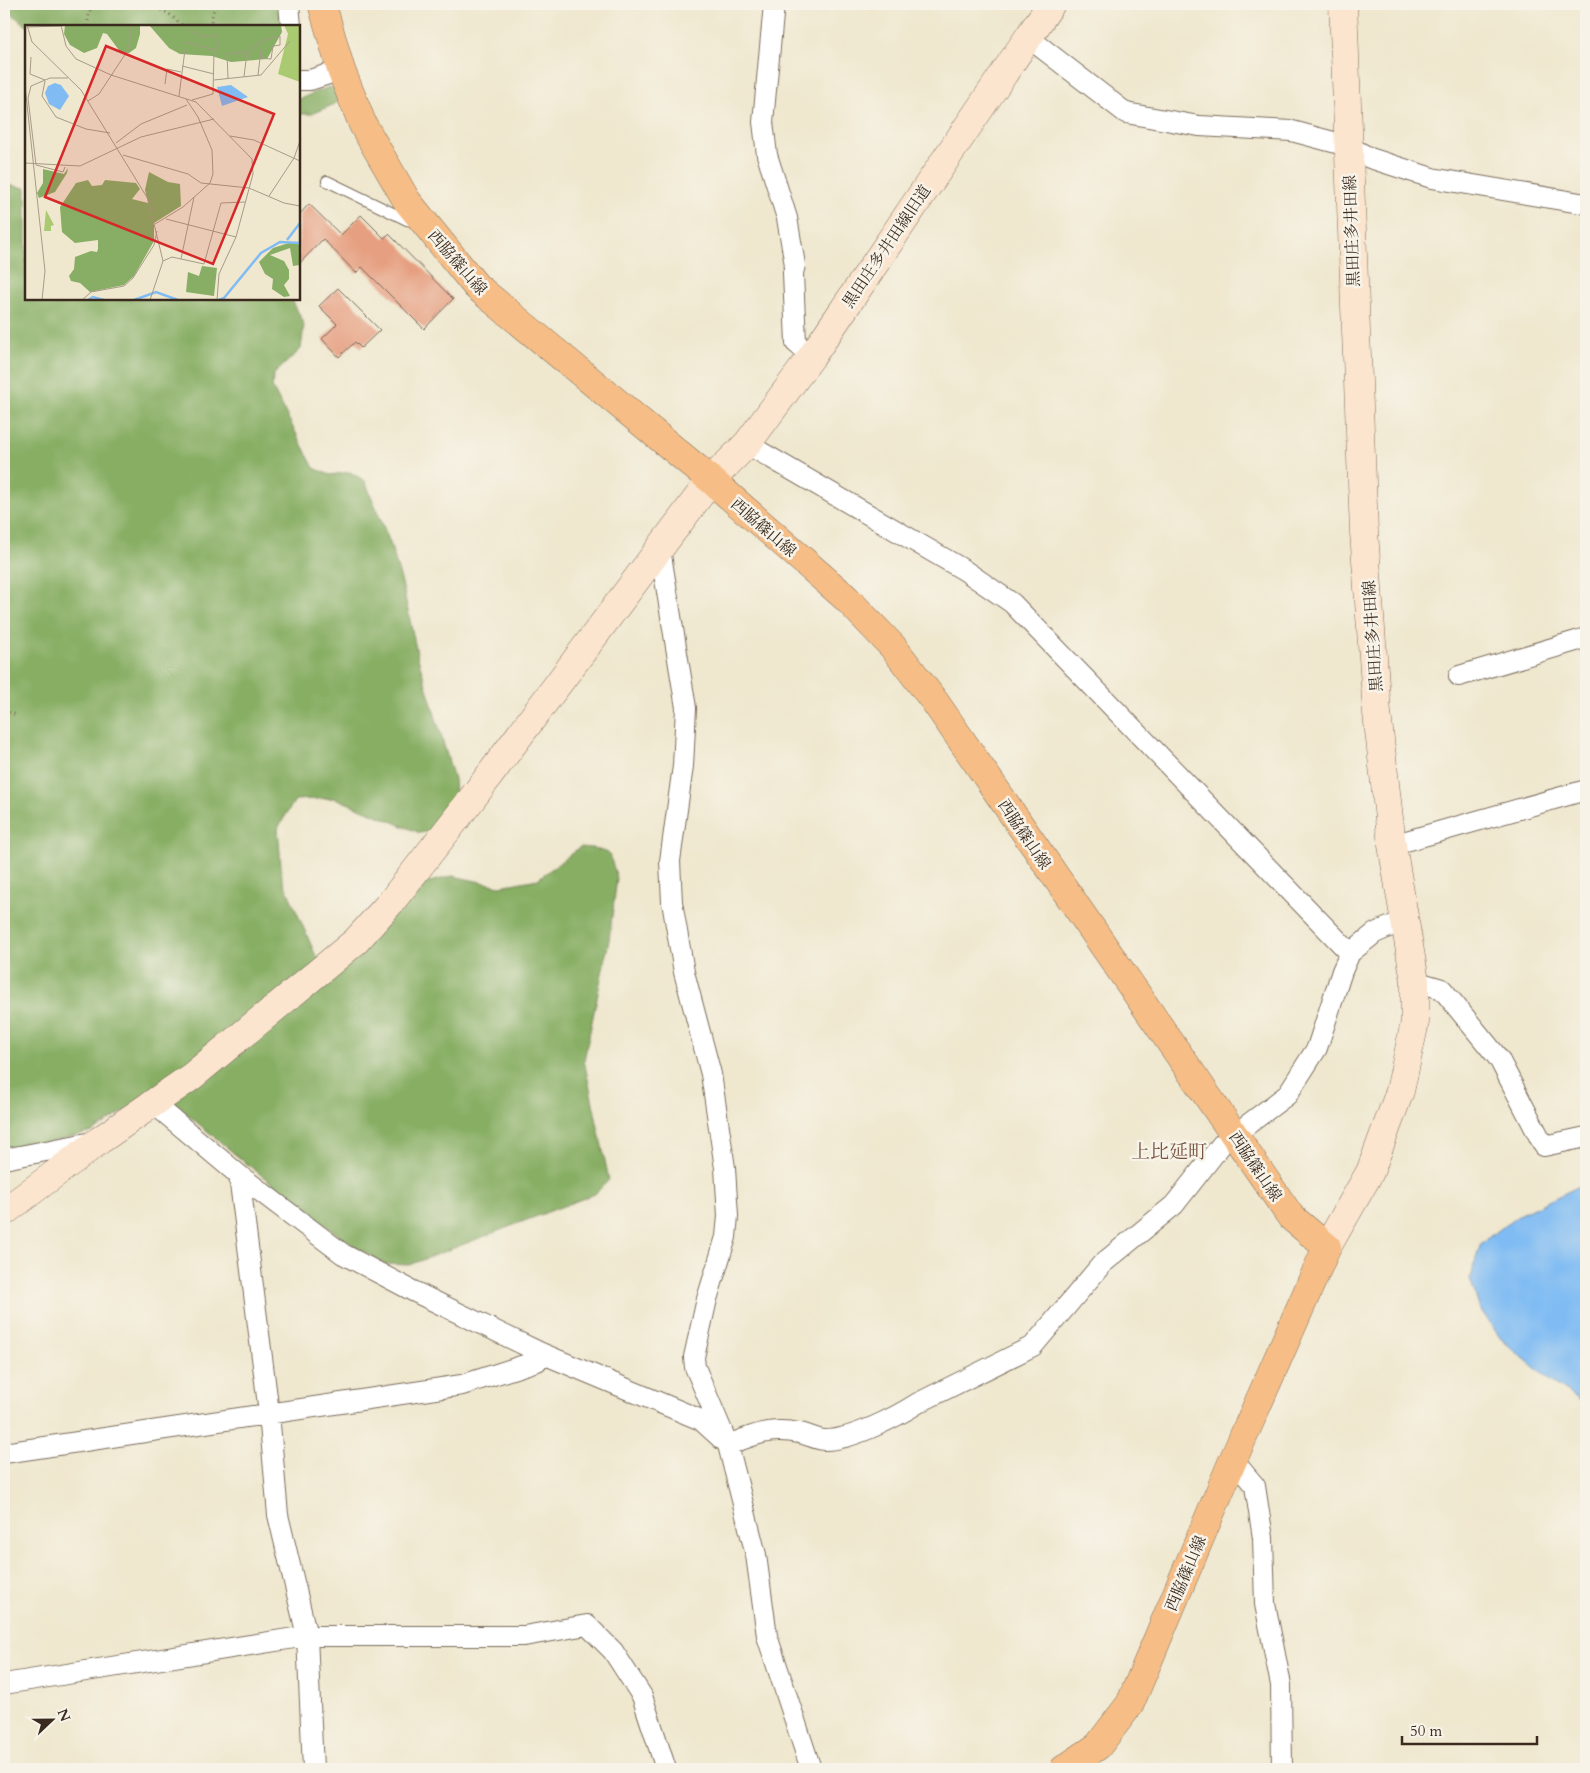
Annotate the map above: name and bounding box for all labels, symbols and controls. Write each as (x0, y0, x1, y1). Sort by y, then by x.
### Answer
inset map (25, 25, 300, 300)
street label: 黒田庄多井田線 (1339, 175, 1365, 287)
street label: 黒田庄多井田線旧道 (837, 181, 936, 312)
street label: 西脇篠山線 (423, 225, 492, 300)
street label: 西脇篠山線 (726, 493, 801, 562)
street label: 黒田庄多井田線 (1358, 579, 1388, 693)
street label: 西脇篠山線 (993, 795, 1056, 874)
street label: 西脇篠山線 (1224, 1127, 1287, 1206)
district label: 上比延町 (1131, 1139, 1207, 1165)
street label: 西脇篠山線 (1160, 1532, 1212, 1615)
north arrow (28, 1696, 78, 1746)
text: N (53, 1706, 75, 1725)
scale bar (1402, 1713, 1538, 1745)
text: 50 m (1410, 1721, 1442, 1741)

